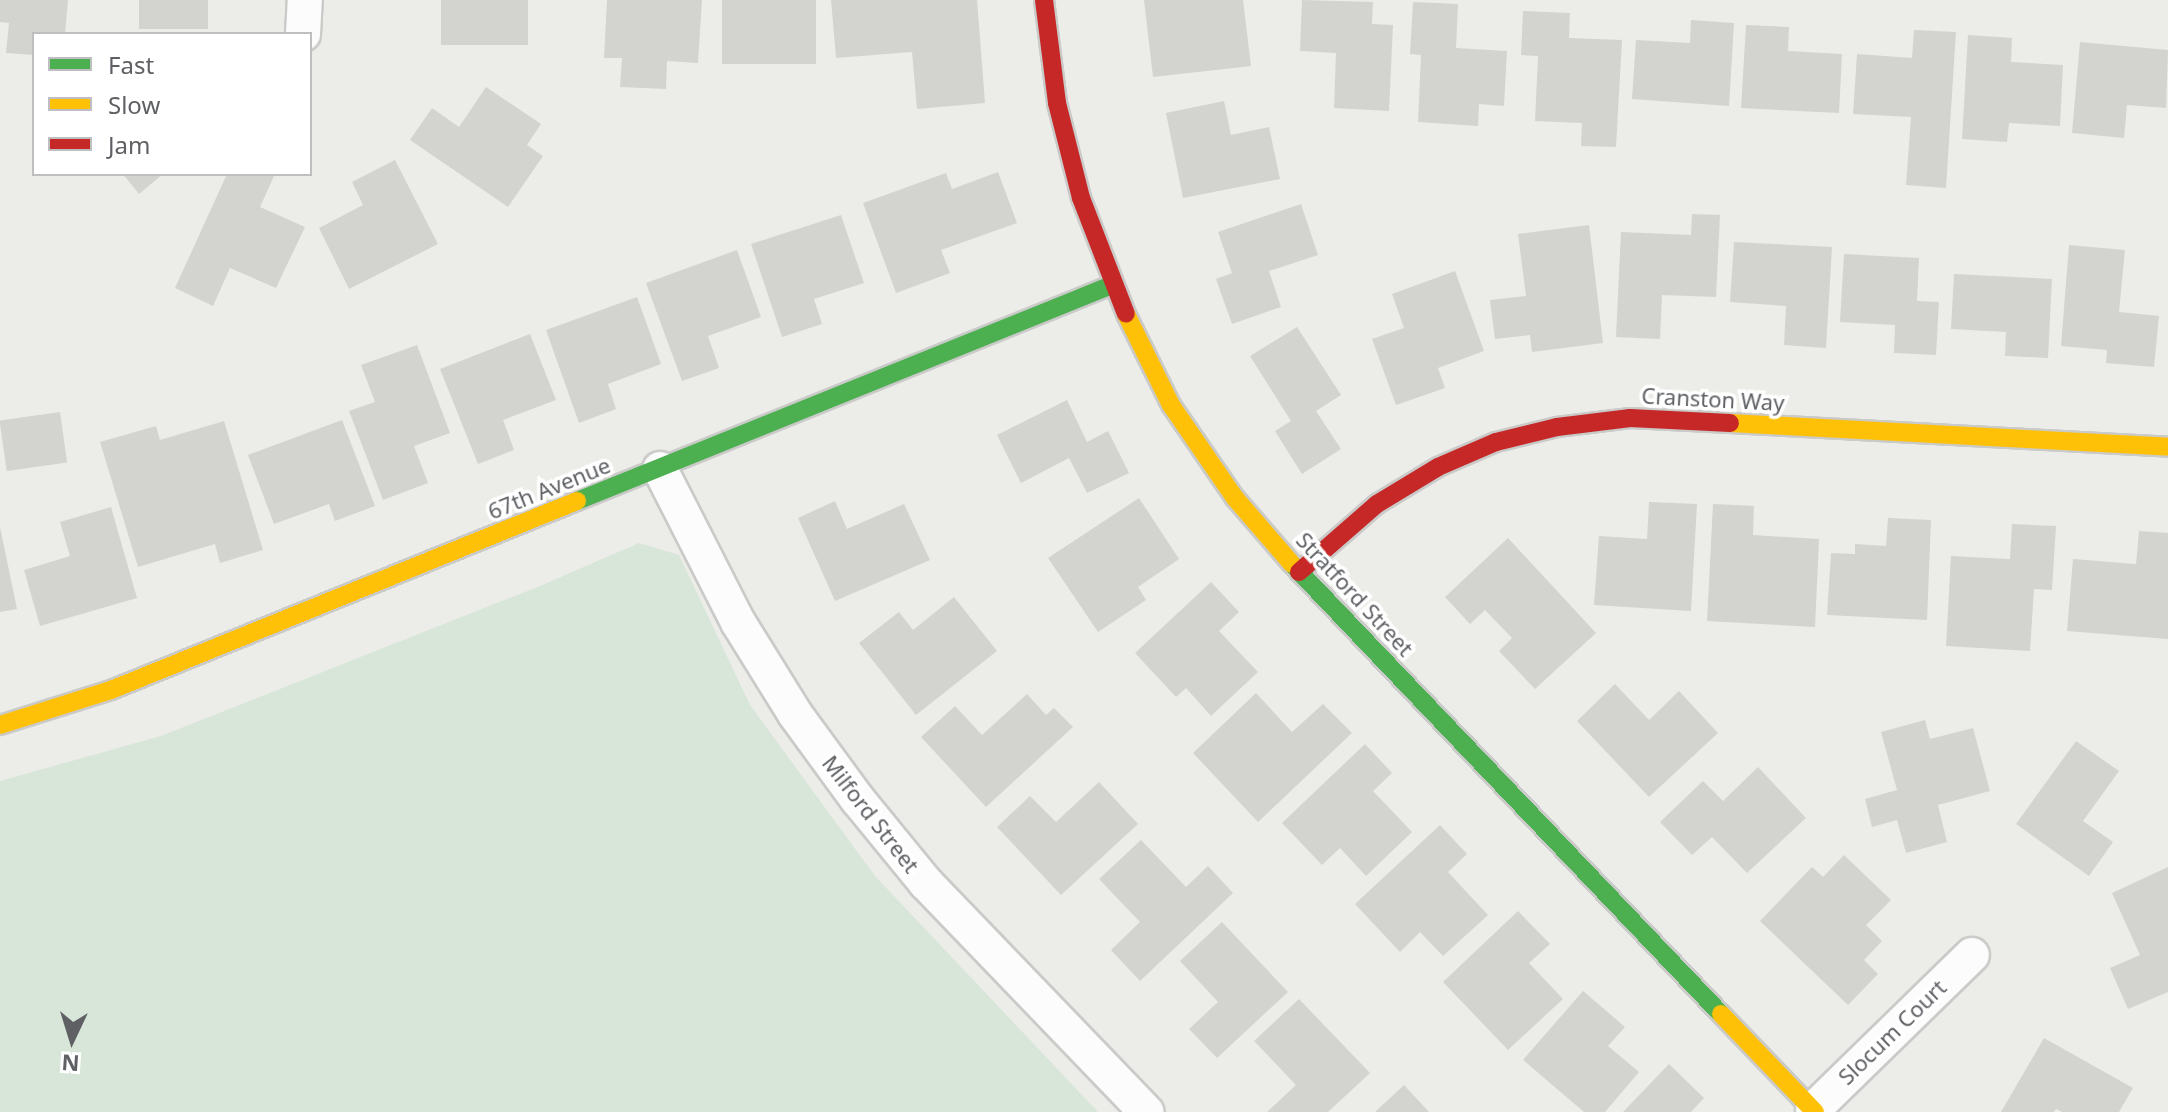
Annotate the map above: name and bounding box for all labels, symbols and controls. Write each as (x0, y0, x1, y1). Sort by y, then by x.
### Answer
legend (32, 32, 312, 176)
text: Fast (108, 48, 154, 81)
text: Slow (108, 88, 160, 121)
text: Jam (108, 128, 150, 161)
street label: Cranston Way (1641, 382, 1785, 416)
street label: 67th Avenue (484, 451, 614, 525)
street label: Stratford Street (1291, 527, 1419, 661)
street label: Milford Street (817, 750, 925, 878)
street label: Slocum Court (1833, 974, 1951, 1090)
north arrow (32, 1000, 112, 1080)
text: N (60, 1048, 80, 1080)

